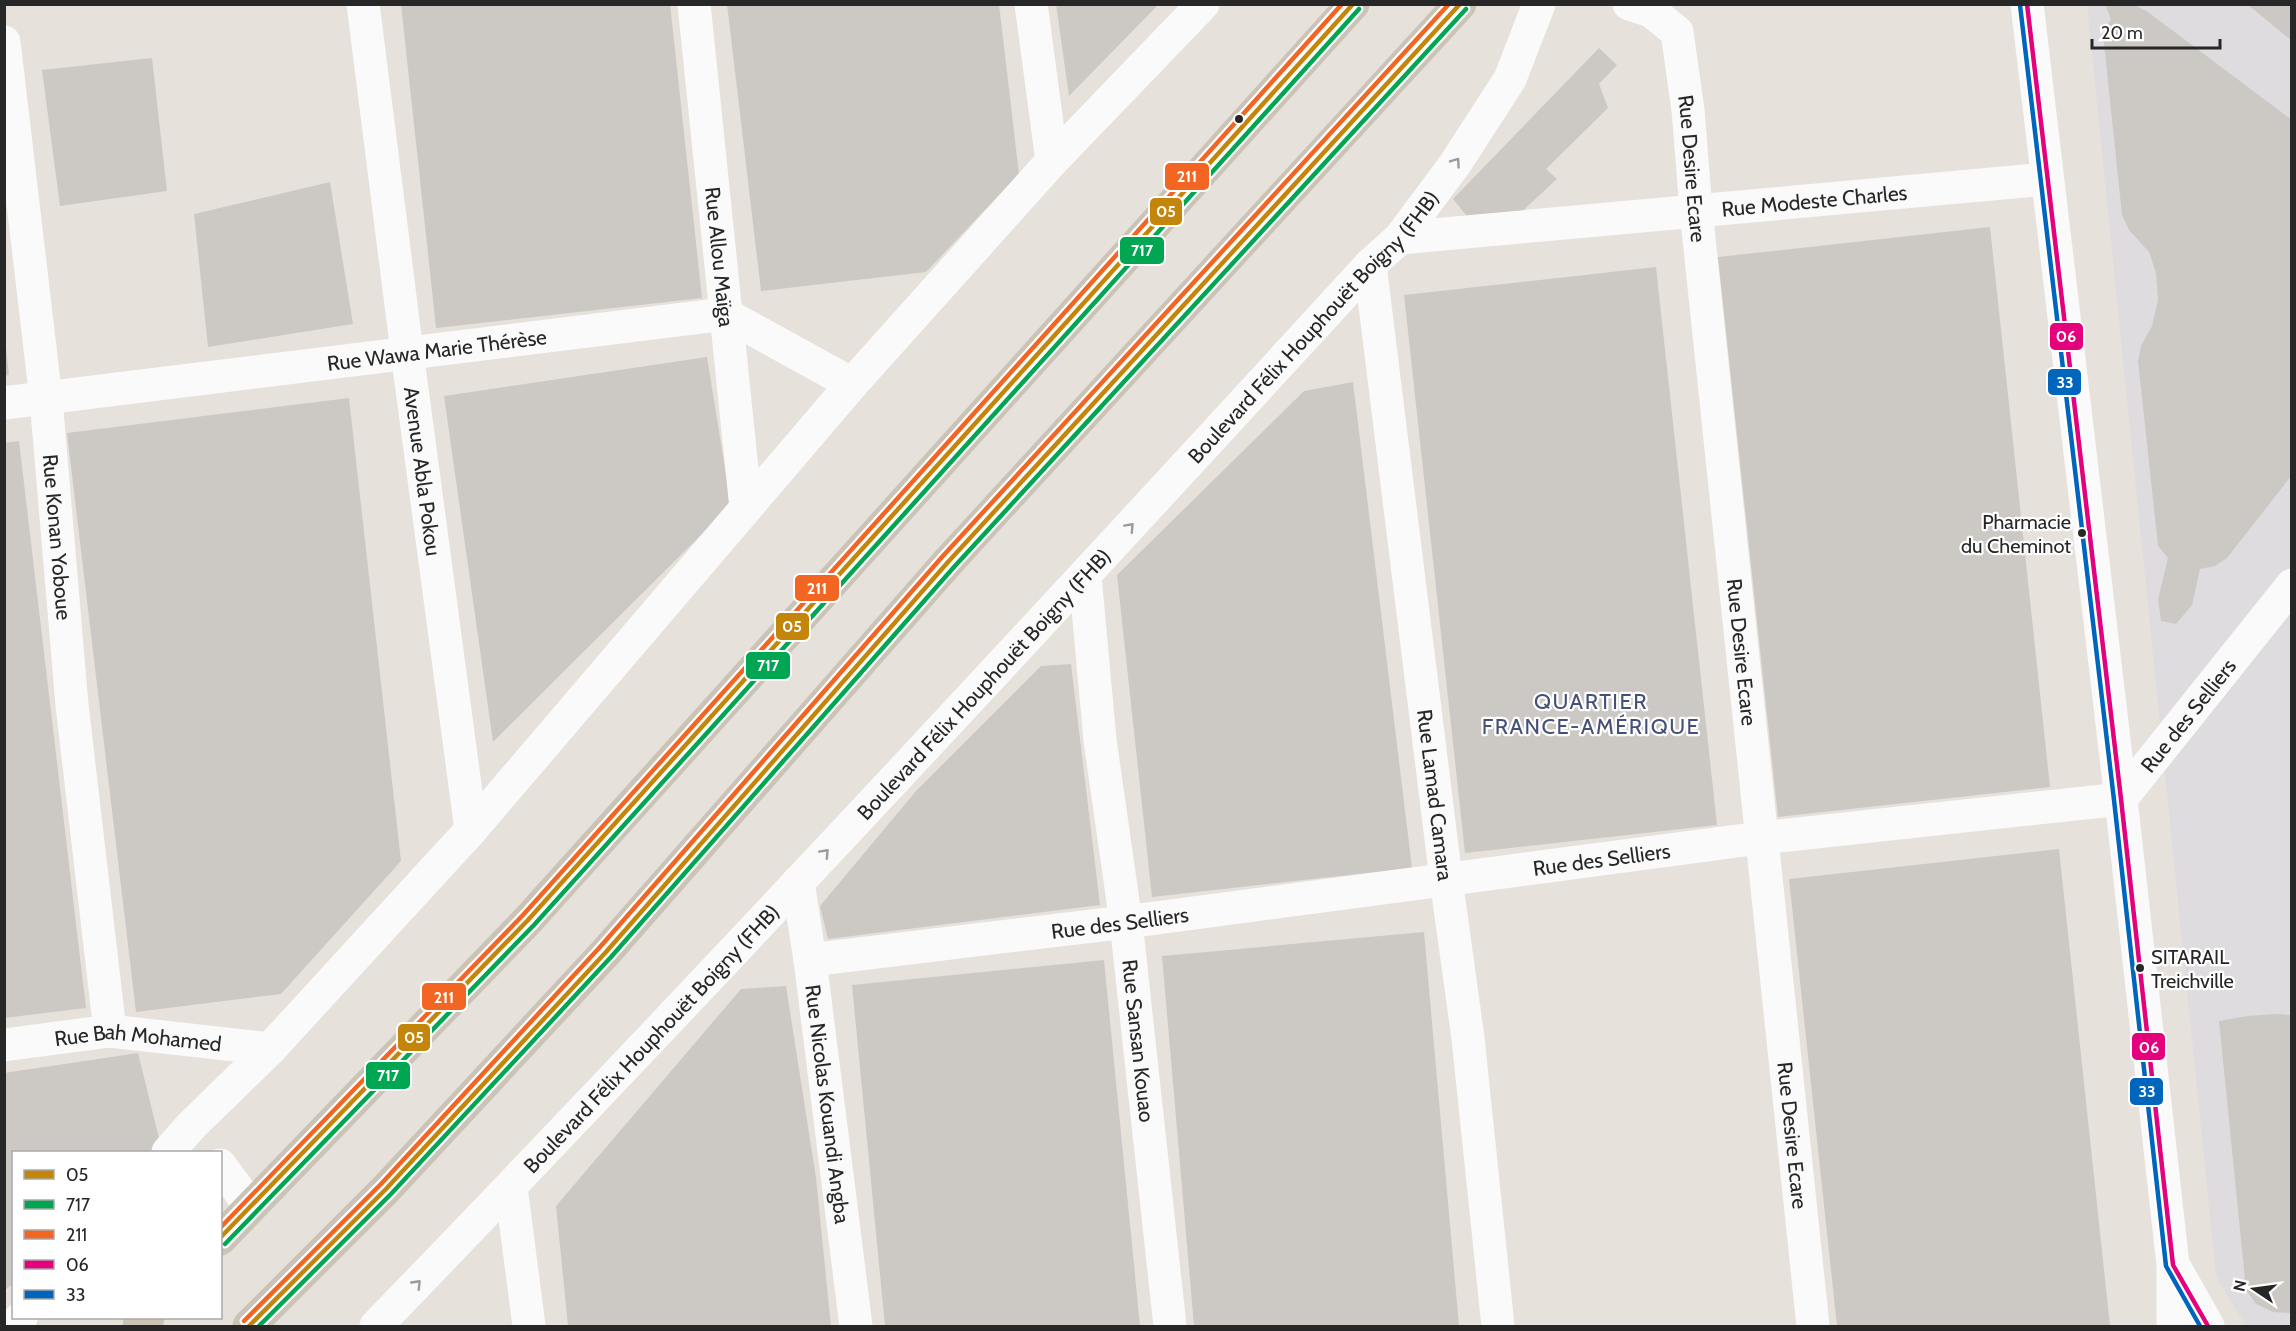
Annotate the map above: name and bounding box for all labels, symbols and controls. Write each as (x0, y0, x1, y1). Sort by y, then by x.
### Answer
scale bar (2092, 12, 2220, 50)
text: 20 m (2101, 22, 2143, 44)
street label: Rue Desire Ecare (1673, 93, 1712, 244)
unlabelled marker (1233, 113, 1245, 125)
one-way arrow (1449, 158, 1460, 169)
line badge: 211 (1164, 162, 1210, 191)
text: 211 (1177, 167, 1197, 186)
street label: Rue Modeste Charles (1720, 179, 1908, 221)
street label: Rue Allou Maïga (700, 185, 740, 328)
street label: Boulevard Félix Houphouët Boigny (FHB) (1182, 186, 1443, 468)
line badge: 05 (1149, 197, 1183, 226)
text: 05 (1156, 202, 1176, 221)
line badge: 717 (1119, 236, 1165, 265)
text: 717 (1131, 241, 1154, 260)
line badge: 06 (2049, 322, 2084, 351)
street label: Rue Wawa Marie Thérèse (325, 324, 548, 376)
text: 06 (2056, 327, 2076, 346)
line badge: 33 (2047, 368, 2082, 396)
text: 33 (2056, 373, 2074, 392)
street label: Avenue Abla Pokou (399, 385, 447, 557)
street label: Rue Konan Yoboue (38, 453, 77, 621)
place label: Pharmacie du Cheminot (1961, 510, 2071, 558)
one-way arrow (1123, 523, 1134, 534)
marker: Pharmacie du Cheminot (2076, 527, 2088, 539)
street label: Boulevard Félix Houphouët Boigny (FHB) (852, 543, 1115, 824)
line badge: 211 (794, 574, 840, 602)
street label: Rue Desire Ecare (1722, 577, 1763, 727)
text: 211 (807, 579, 827, 598)
line badge: 05 (775, 612, 810, 641)
text: 05 (782, 617, 802, 636)
line badge: 717 (745, 651, 791, 680)
street label: Rue des Selliers (2135, 653, 2241, 777)
text: 717 (757, 656, 780, 675)
district label: QUARTIER FRANCE-AMÉRIQUE (1482, 688, 1700, 740)
street label: Rue Lamad Camara (1413, 708, 1459, 882)
street label: Rue des Selliers (1531, 837, 1672, 880)
one-way arrow (818, 849, 829, 860)
street label: Boulevard Félix Houphouët Boigny (FHB) (518, 899, 784, 1178)
street label: Rue des Selliers (1050, 901, 1190, 943)
place label: SITARAIL Treichville (2151, 945, 2234, 993)
street label: Rue Sansan Kouao (1118, 958, 1160, 1124)
marker: SITARAIL Treichville (2134, 962, 2146, 974)
line badge: 211 (421, 982, 467, 1011)
street label: Rue Nicolas Kouandi Angba (801, 983, 856, 1225)
text: 211 (434, 988, 454, 1007)
street label: Rue Bah Mohamed (53, 1018, 223, 1056)
line badge: 05 (397, 1023, 431, 1052)
text: 05 (404, 1028, 424, 1047)
line badge: 06 (2131, 1032, 2166, 1061)
text: 06 (2139, 1038, 2159, 1057)
street label: Rue Desire Ecare (1773, 1060, 1813, 1210)
line badge: 717 (365, 1061, 411, 1090)
text: 717 (377, 1066, 400, 1085)
line badge: 33 (2129, 1077, 2164, 1106)
text: 33 (2138, 1082, 2156, 1101)
legend (12, 1151, 222, 1319)
text: 05 (66, 1164, 88, 1186)
text: 717 (66, 1194, 90, 1216)
text: 211 (66, 1224, 87, 1246)
text: 06 (66, 1254, 89, 1276)
north arrow (2224, 1259, 2284, 1319)
text: N (2229, 1278, 2250, 1293)
one-way arrow (410, 1281, 421, 1291)
text: 33 (66, 1284, 85, 1306)

